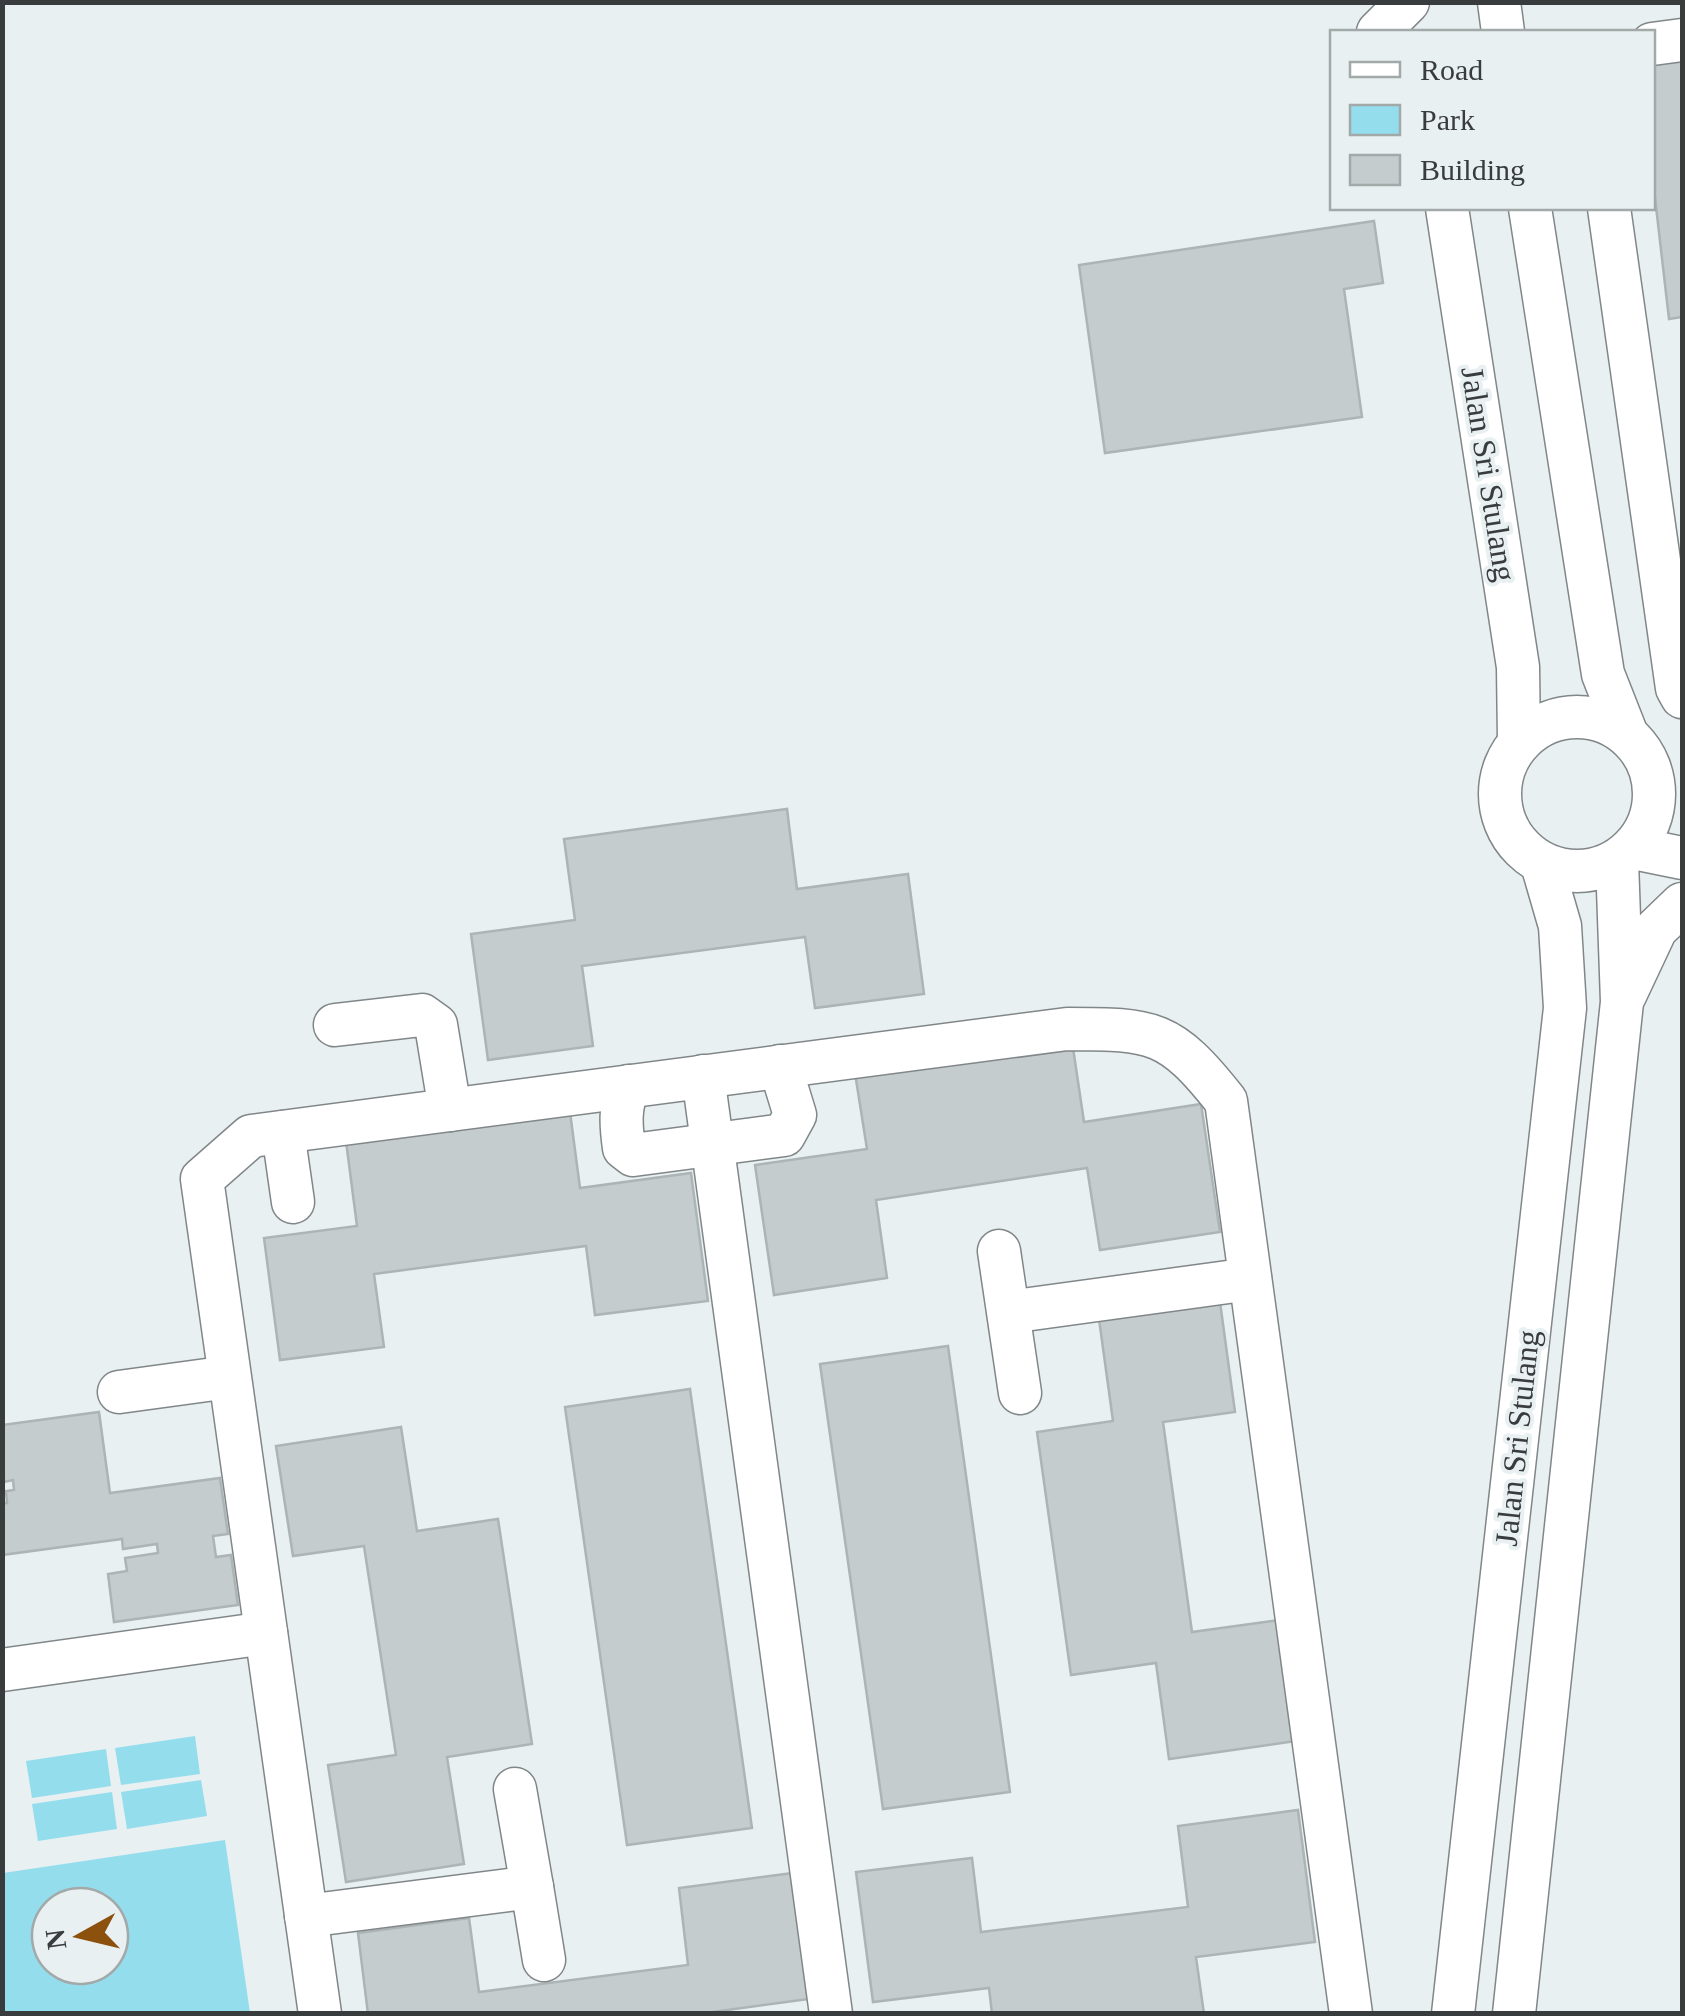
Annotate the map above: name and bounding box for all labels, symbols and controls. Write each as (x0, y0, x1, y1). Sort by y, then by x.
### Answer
legend (1330, 30, 1655, 210)
text: Road (1420, 53, 1483, 86)
text: Park (1420, 103, 1475, 136)
text: Building (1420, 153, 1525, 186)
street label: Jalan Sri Stulang (1454, 364, 1524, 584)
street label: Jalan Sri Stulang (1488, 1328, 1546, 1548)
north arrow (30, 1886, 130, 1986)
text: N (39, 1927, 72, 1952)

